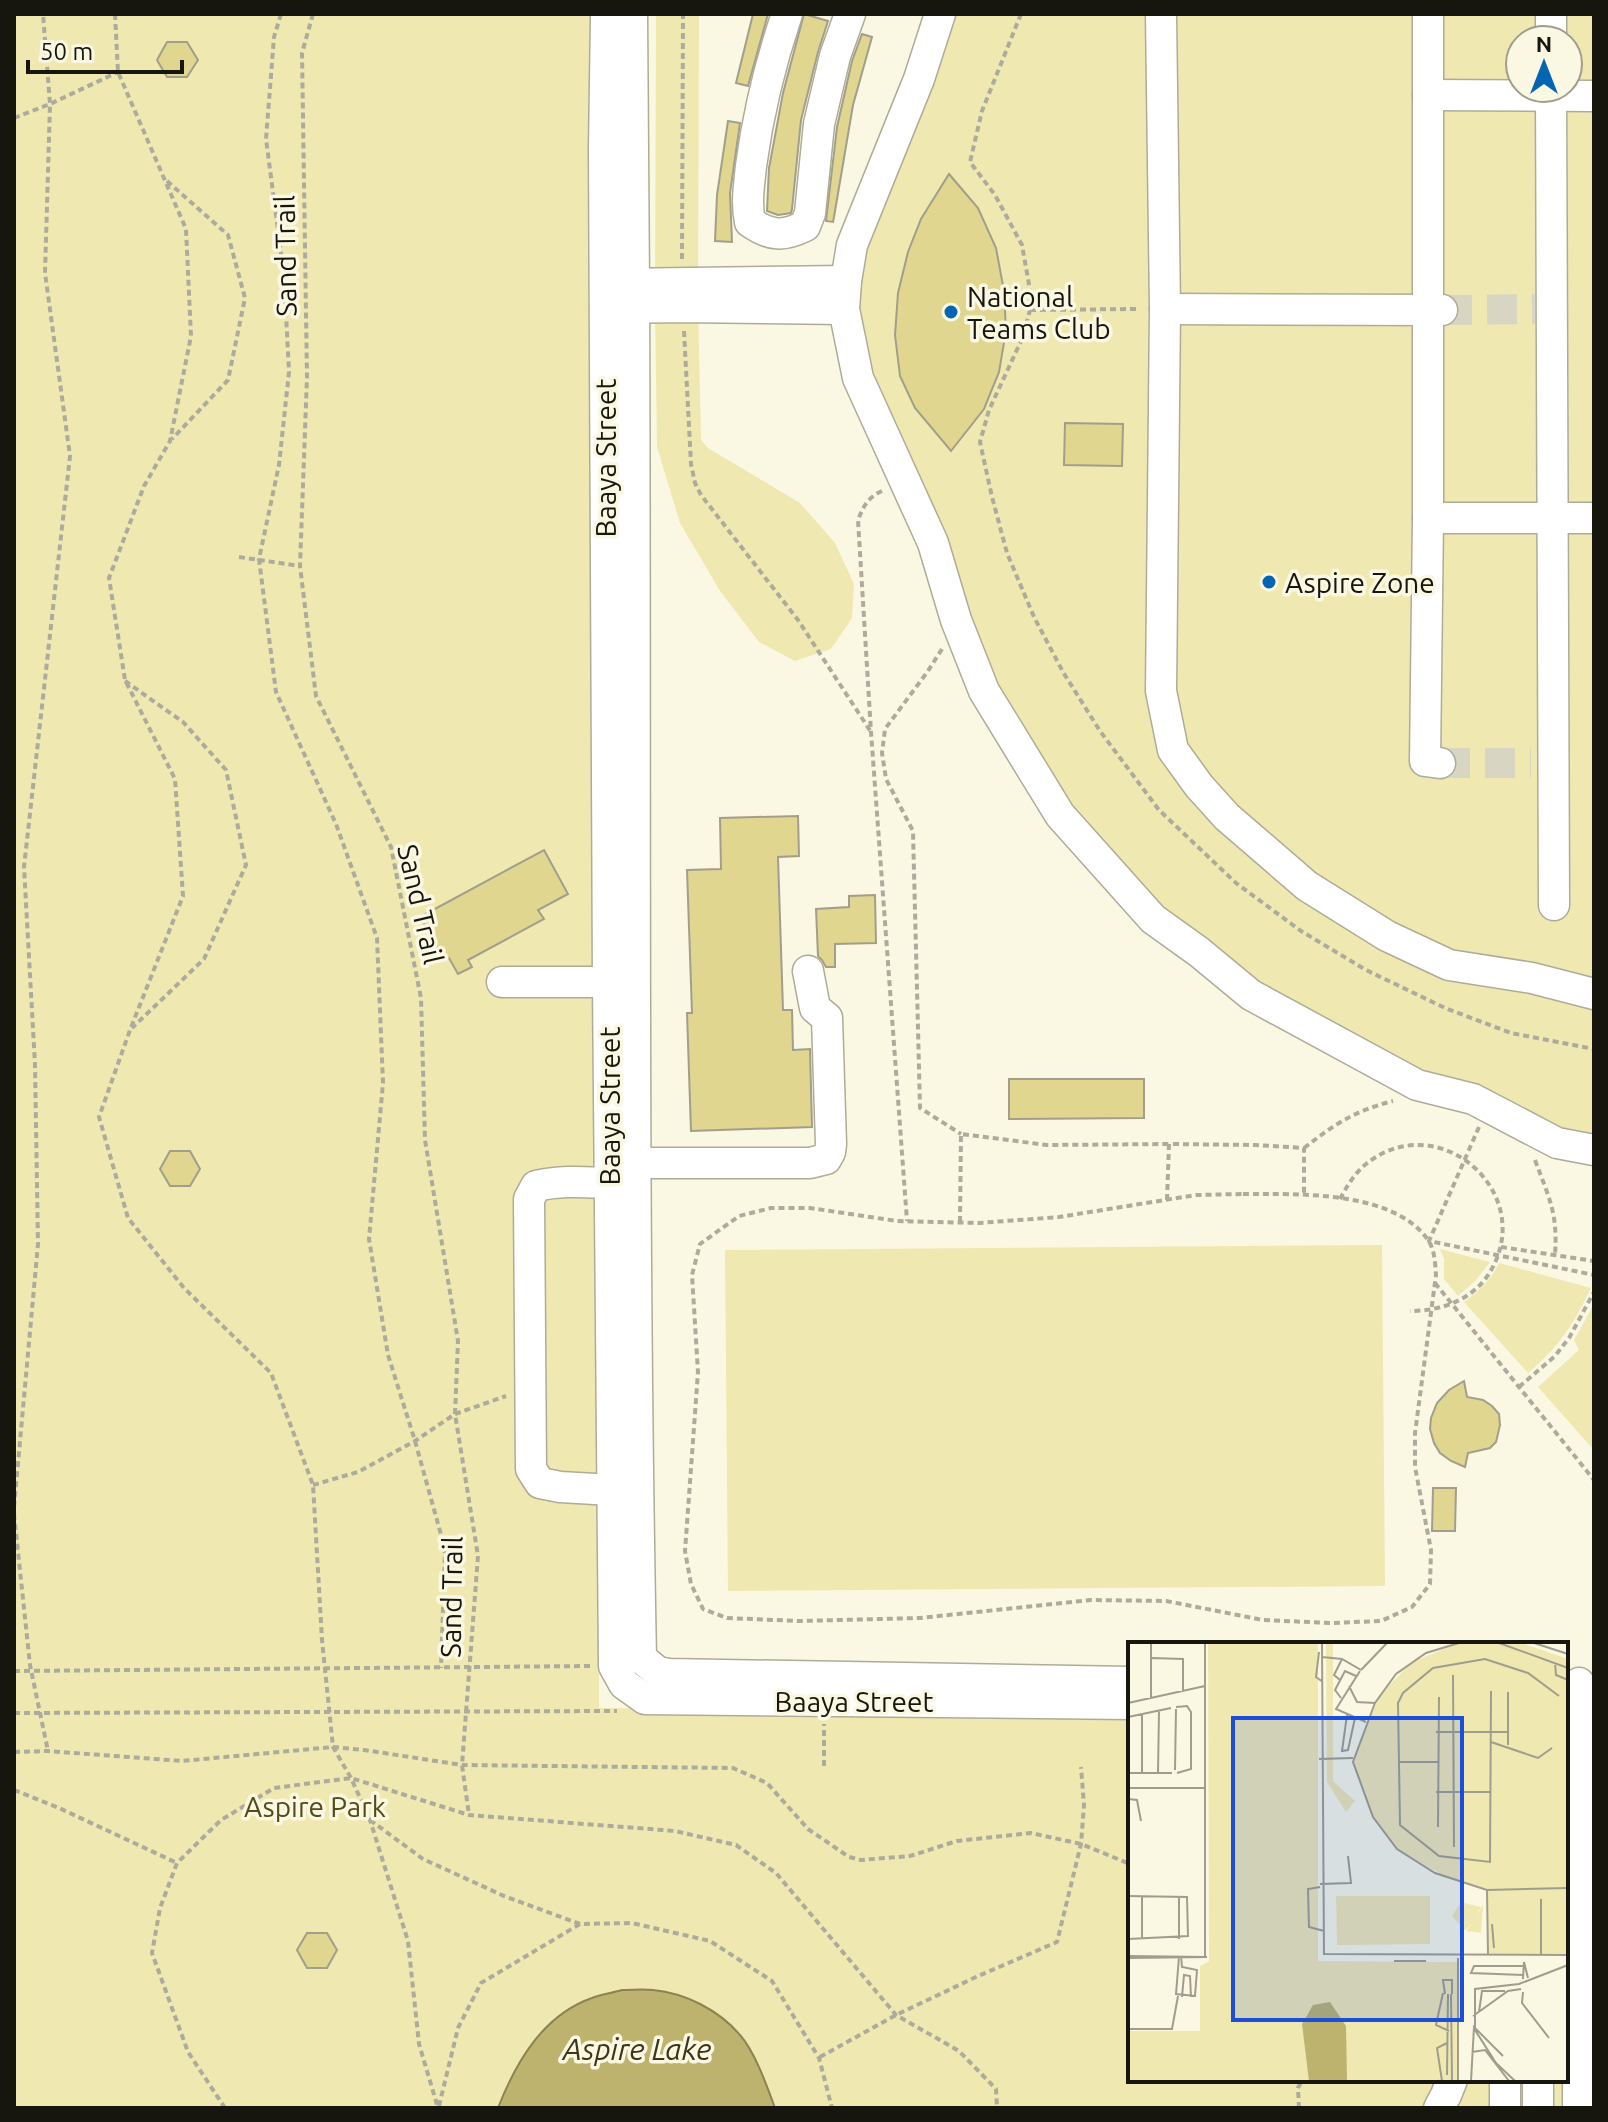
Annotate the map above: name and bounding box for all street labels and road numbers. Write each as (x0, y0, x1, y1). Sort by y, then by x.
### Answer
street label: Sand Trail (268, 195, 302, 317)
street label: Baaya Street (590, 379, 621, 538)
street label: Sand Trail (392, 841, 450, 967)
street label: Baaya Street (594, 1027, 625, 1186)
street label: Sand Trail (434, 1536, 468, 1658)
street label: Baaya Street (775, 1686, 934, 1717)

